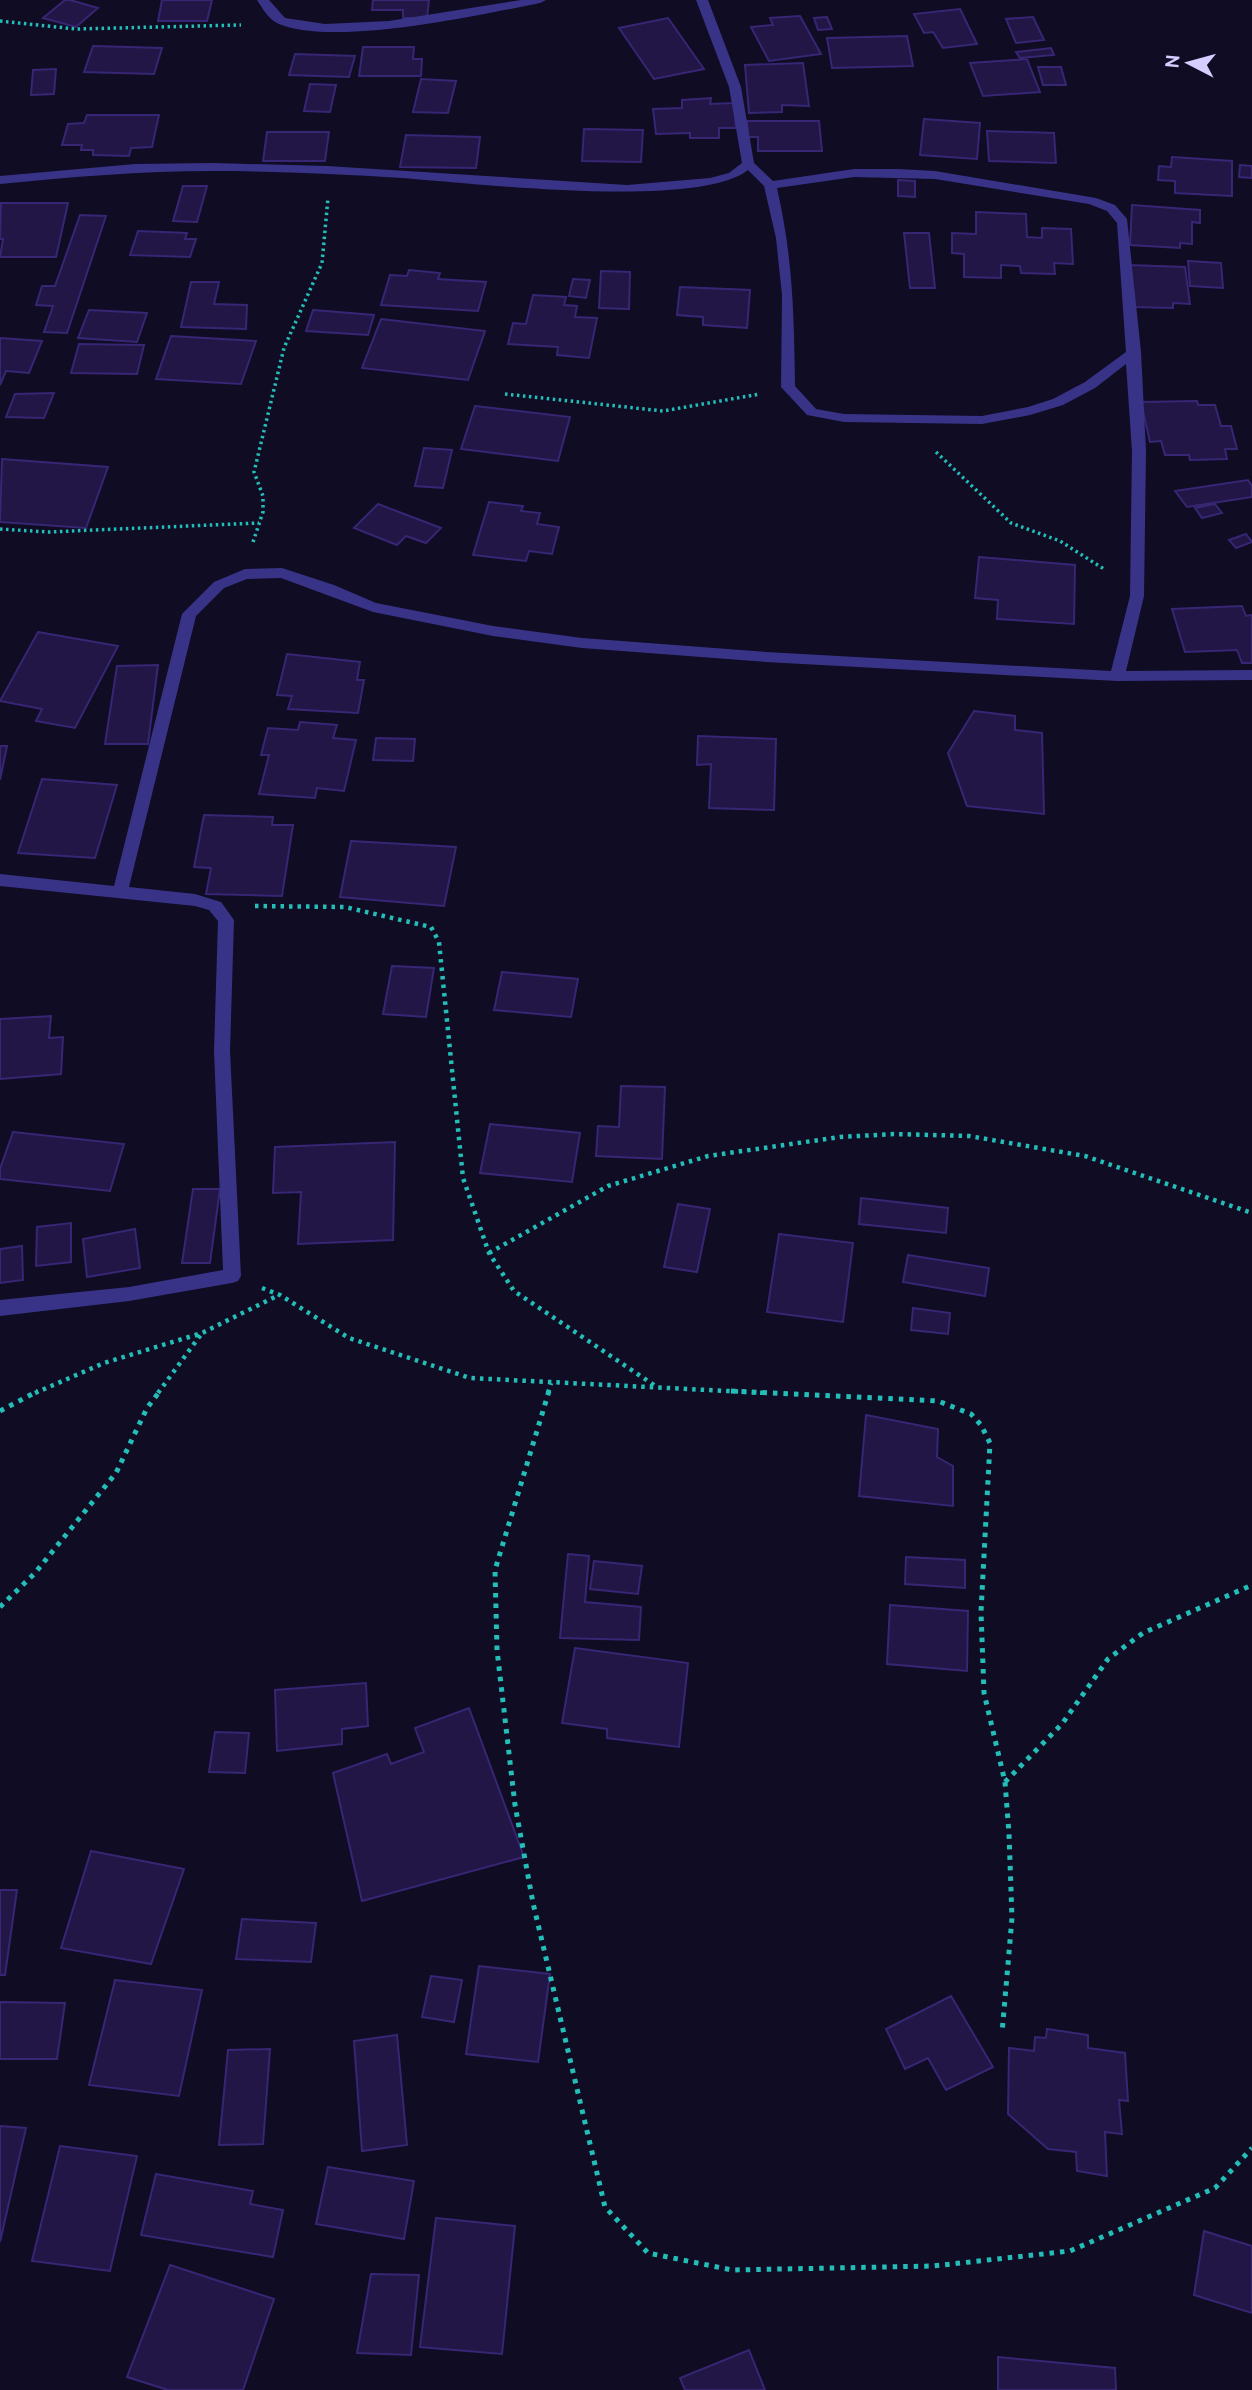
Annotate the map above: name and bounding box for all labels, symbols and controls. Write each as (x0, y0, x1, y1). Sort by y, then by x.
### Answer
north arrow (1154, 28, 1224, 98)
text: N (1160, 53, 1185, 69)

